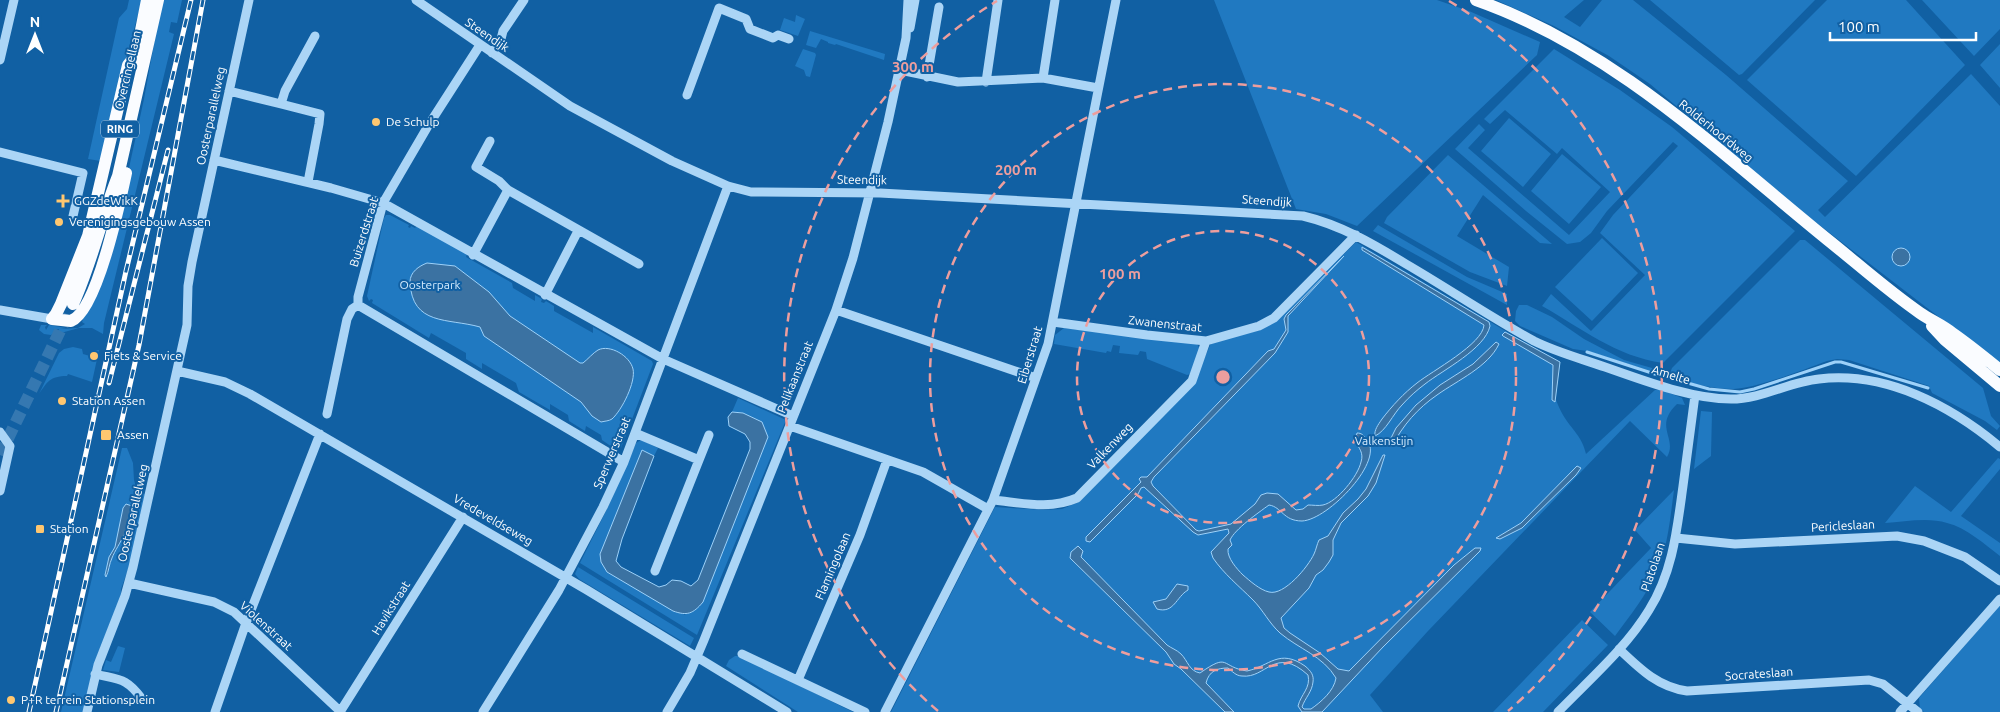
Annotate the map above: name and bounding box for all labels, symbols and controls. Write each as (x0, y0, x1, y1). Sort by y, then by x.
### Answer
north arrow (10, 10, 60, 60)
scale bar (1830, 10, 1976, 42)
text: N (30, 14, 40, 30)
street label: Steendijk (463, 15, 512, 54)
text: 100 m (1838, 18, 1880, 35)
street label: Overcingellaan (112, 29, 143, 111)
text: 300 m (892, 58, 934, 75)
street label: Oosterparallelweg (194, 66, 227, 166)
street label: Rolderhoofdweg (1677, 97, 1756, 164)
place label: De Schulp (386, 115, 440, 128)
marker: De Schulp (370, 116, 382, 128)
road number: RING (101, 120, 139, 138)
text: 200 m (995, 161, 1037, 178)
street label: Steendijk (837, 173, 887, 186)
street label: Steendijk (1242, 192, 1292, 209)
marker: GGZdeWikK (56, 194, 70, 208)
place label: GGZdeWikK (74, 194, 139, 207)
street label: Buizerdstraat (347, 195, 380, 268)
place label: Verenigingsgebouw Assen (69, 215, 211, 228)
marker: Verenigingsgebouw Assen (53, 216, 65, 228)
text: 100 m (1099, 265, 1141, 282)
park label: Oosterpark (399, 278, 461, 291)
street label: Zwanenstraat (1128, 313, 1203, 334)
street label: Eiberstraat (1015, 324, 1044, 385)
street label: Pelikaanstraat (774, 339, 815, 415)
place label: Fiets & Service (104, 349, 182, 362)
marker: Fiets & Service (88, 350, 100, 362)
street label: Amelte (1650, 363, 1692, 386)
centre of rings (1214, 368, 1232, 386)
place label: Station Assen (72, 394, 145, 407)
marker: Station Assen (56, 395, 68, 407)
street label: Sperwerstraat (591, 415, 633, 491)
street label: Valkenweg (1085, 420, 1135, 471)
marker: Assen (99, 428, 113, 442)
place label: Assen (117, 428, 149, 441)
park label: Valkenstijn (1355, 434, 1413, 447)
street label: Oosterparallelweg (115, 463, 150, 563)
street label: Vredeveldseweg (451, 492, 535, 548)
street label: Pericleslaan (1811, 517, 1875, 534)
place label: Station (50, 522, 89, 535)
marker: Station (34, 523, 46, 535)
street label: Flamingolaan (812, 530, 853, 602)
street label: Platolaan (1638, 541, 1667, 593)
street label: Havikstraat (369, 578, 412, 637)
street label: Violenstraat (237, 599, 295, 653)
street label: Socrateslaan (1724, 665, 1794, 682)
place label: P+R terrein Stationsplein (21, 693, 155, 706)
marker: P+R terrein Stationsplein (5, 694, 17, 706)

